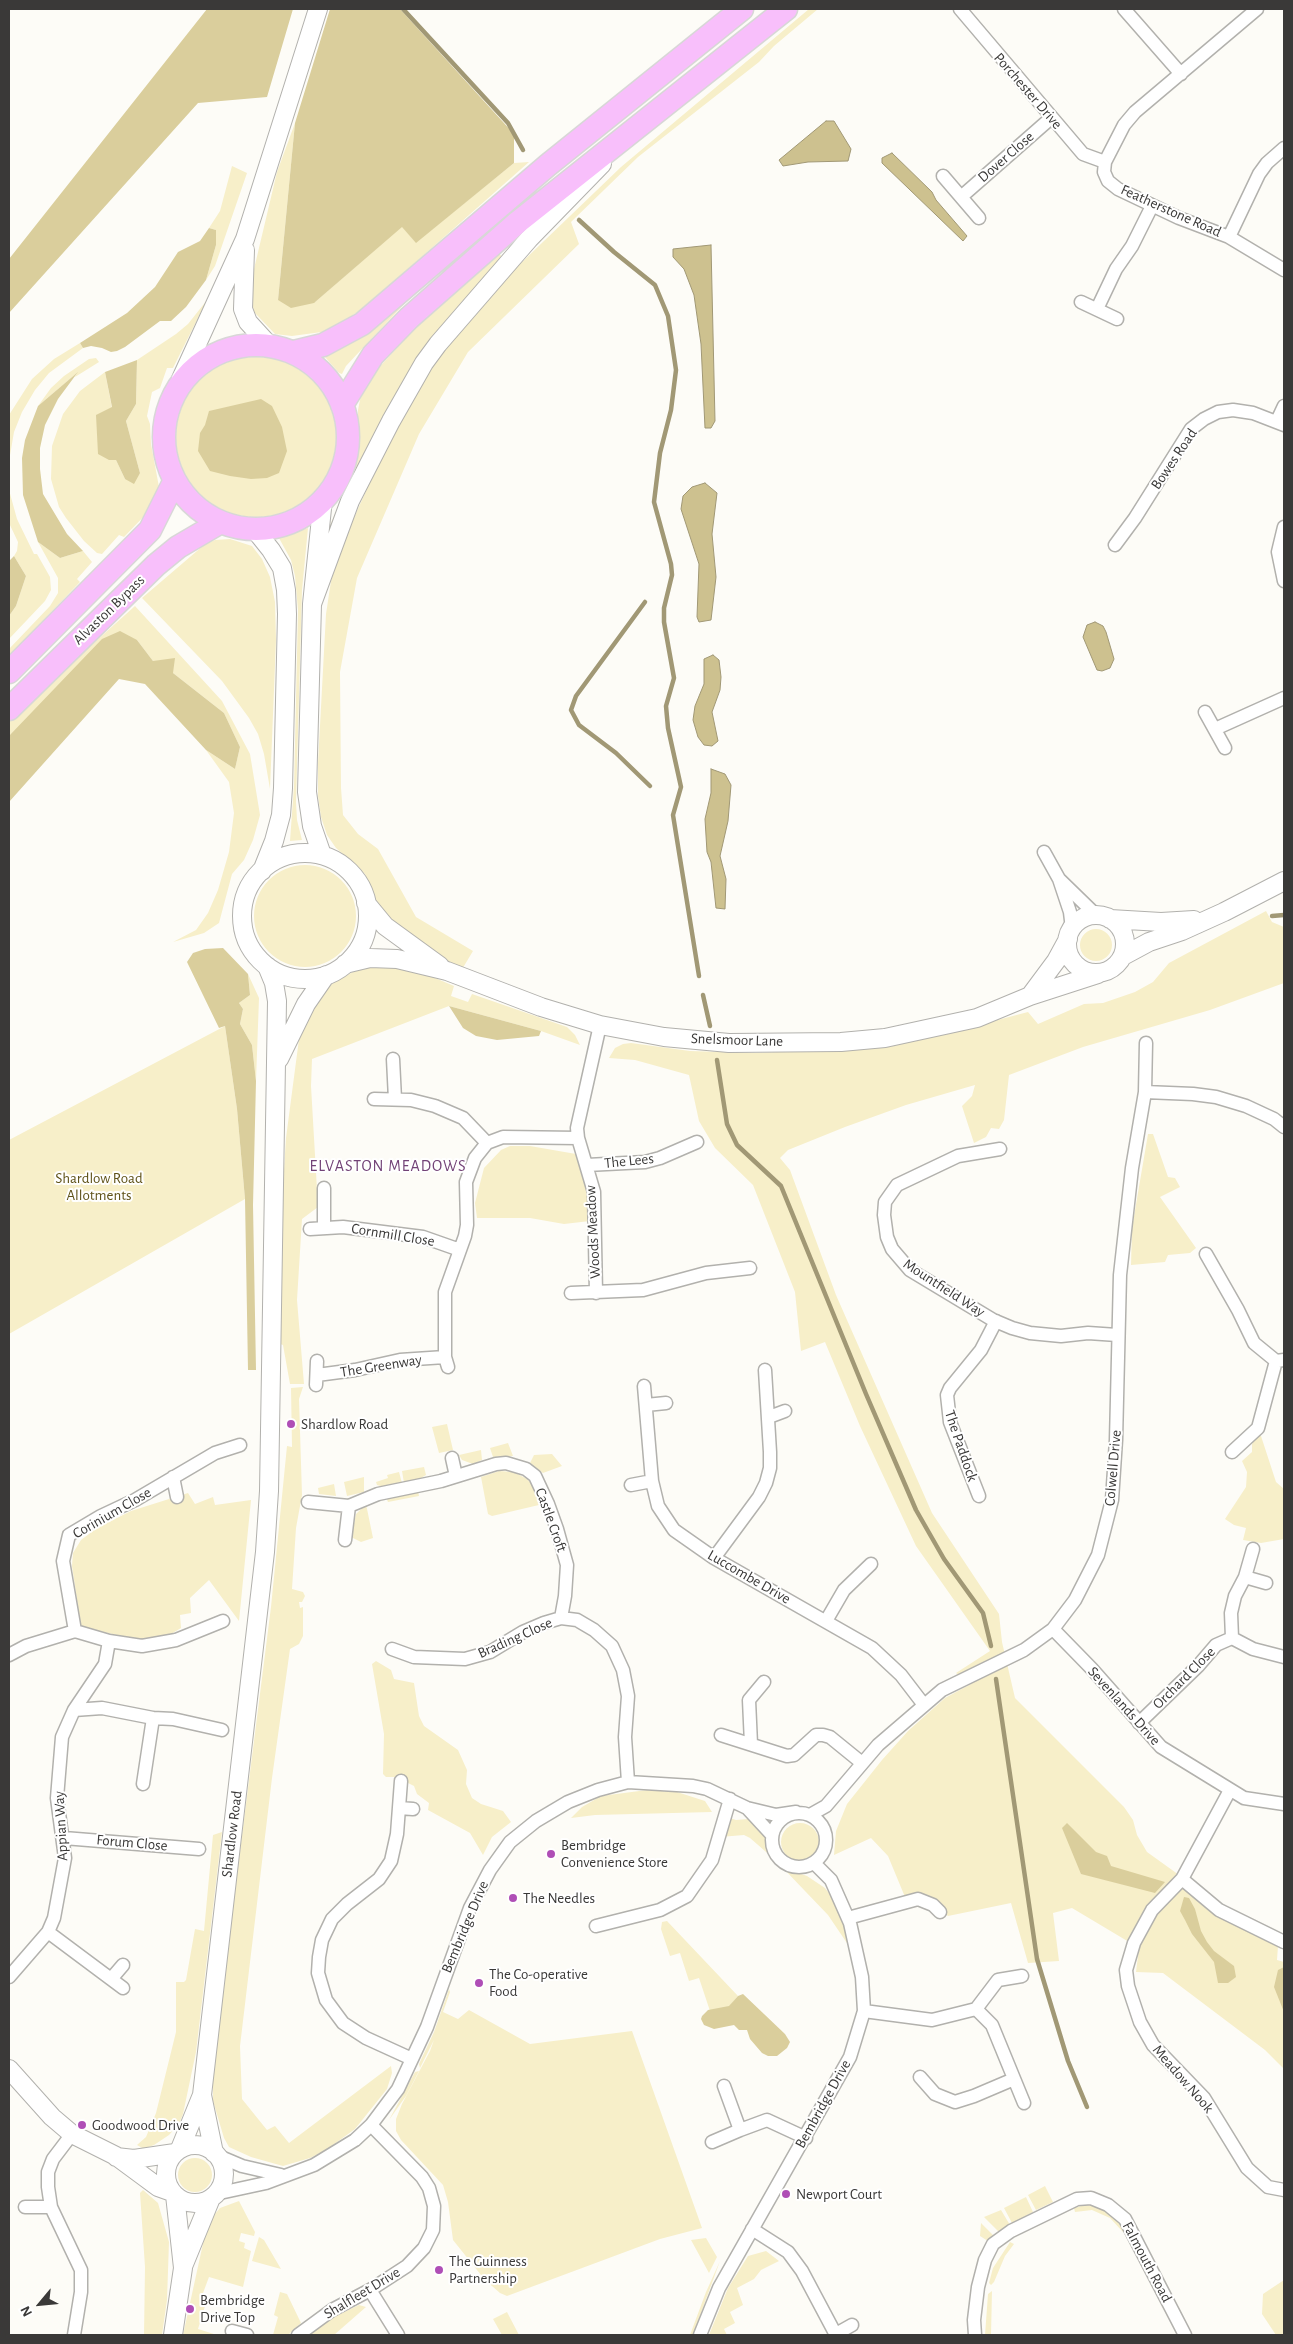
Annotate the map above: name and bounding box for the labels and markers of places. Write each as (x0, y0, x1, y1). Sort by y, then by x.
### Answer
place label: Shardlow Road (301, 1415, 388, 1433)
marker: Shardlow Road (285, 1418, 297, 1430)
place label: Bembridge Convenience Store (561, 1836, 668, 1871)
marker: Bembridge Convenience Store (545, 1848, 557, 1860)
place label: The Needles (523, 1889, 595, 1907)
marker: The Needles (507, 1892, 519, 1904)
place label: The Co-operative Food (489, 1965, 588, 2000)
marker: The Co-operative Food (473, 1977, 485, 1989)
place label: Goodwood Drive (92, 2116, 189, 2134)
marker: Goodwood Drive (76, 2119, 88, 2131)
place label: Newport Court (796, 2185, 882, 2203)
marker: Newport Court (780, 2188, 792, 2200)
place label: The Guinness Partnership (449, 2252, 527, 2287)
marker: The Guinness Partnership (433, 2264, 445, 2276)
place label: Bembridge Drive Top (200, 2291, 265, 2326)
marker: Bembridge Drive Top (184, 2303, 196, 2315)

